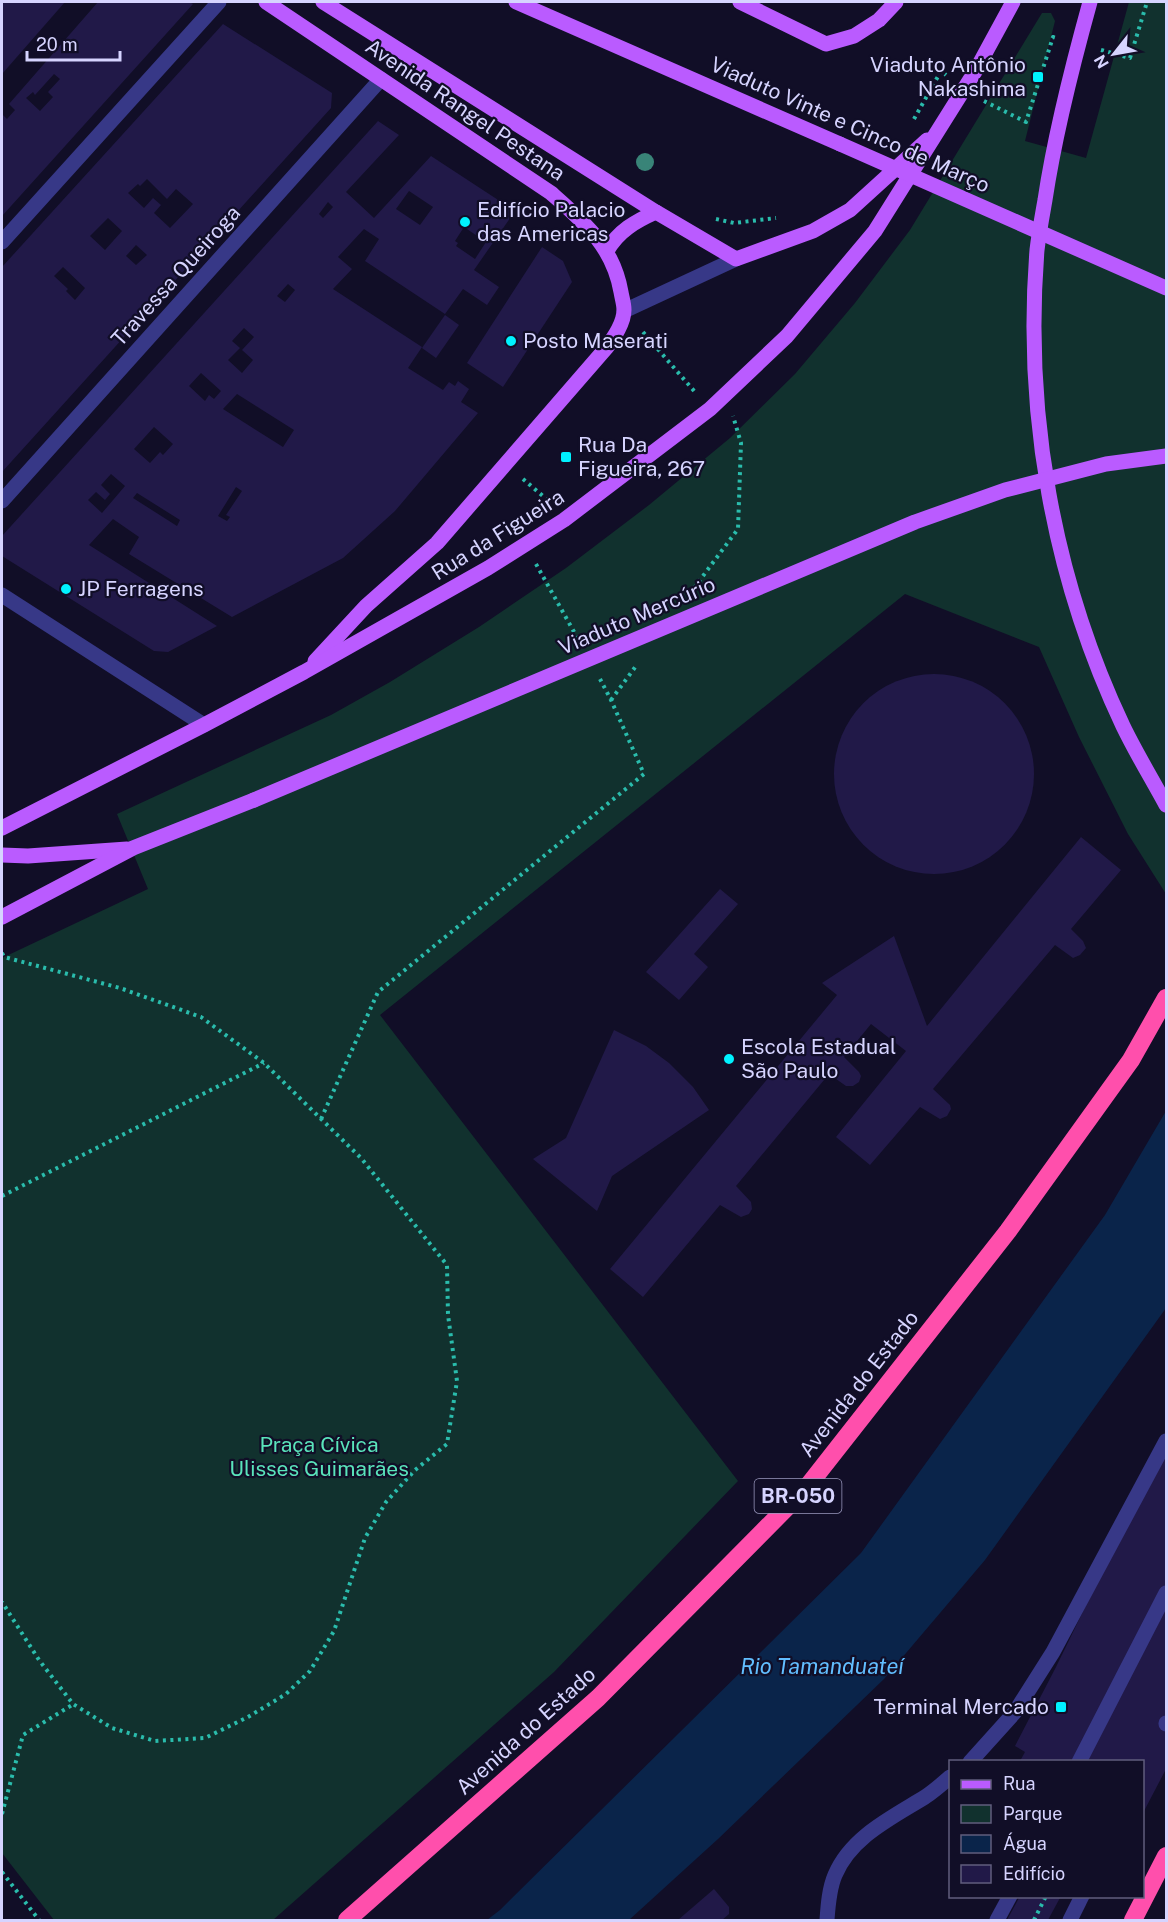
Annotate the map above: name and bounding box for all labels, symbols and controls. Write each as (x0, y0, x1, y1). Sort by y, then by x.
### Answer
scale bar (27, 24, 120, 62)
north arrow (1084, 24, 1144, 84)
street label: Avenida Rangel Pestana (361, 33, 570, 186)
text: 20 m (36, 34, 78, 55)
street label: Viaduto Vinte e Cinco de Março (707, 51, 994, 198)
text: N (1090, 51, 1113, 72)
place label: Viaduto Antônio Nakashima (870, 52, 1026, 101)
marker: Viaduto Antônio Nakashima (1031, 70, 1045, 84)
place label: Edifício Palacio das Americas (477, 197, 625, 246)
street label: Travessa Queiroga (106, 200, 245, 351)
marker: Edifício Palacio das Americas (458, 215, 472, 229)
place label: Posto Maserati (523, 328, 668, 353)
marker: Posto Maserati (504, 334, 518, 348)
place label: Rua Da Figueira, 267 (578, 432, 705, 481)
marker: Rua Da Figueira, 267 (559, 450, 573, 464)
street label: Rua da Figueira (427, 484, 568, 585)
street label: Viaduto Mercúrio (555, 571, 719, 660)
place label: JP Ferragens (78, 576, 204, 601)
marker: JP Ferragens (59, 582, 73, 596)
place label: Escola Estadual São Paulo (741, 1034, 896, 1083)
marker: Escola Estadual São Paulo (722, 1052, 736, 1066)
street label: Avenida do Estado (794, 1306, 924, 1462)
park label: Praça Cívica Ulisses Guimarães (229, 1432, 409, 1481)
road number: BR-050 (754, 1479, 842, 1513)
water label: Rio Tamanduateí (740, 1653, 906, 1679)
street label: Avenida do Estado (451, 1661, 601, 1800)
place label: Terminal Mercado (874, 1694, 1049, 1719)
marker: Terminal Mercado (1054, 1700, 1068, 1714)
legend (949, 1760, 1144, 1898)
text: Rua (1003, 1773, 1035, 1794)
text: Parque (1003, 1803, 1063, 1824)
text: Água (1003, 1832, 1047, 1854)
text: Edifício (1003, 1863, 1065, 1884)

